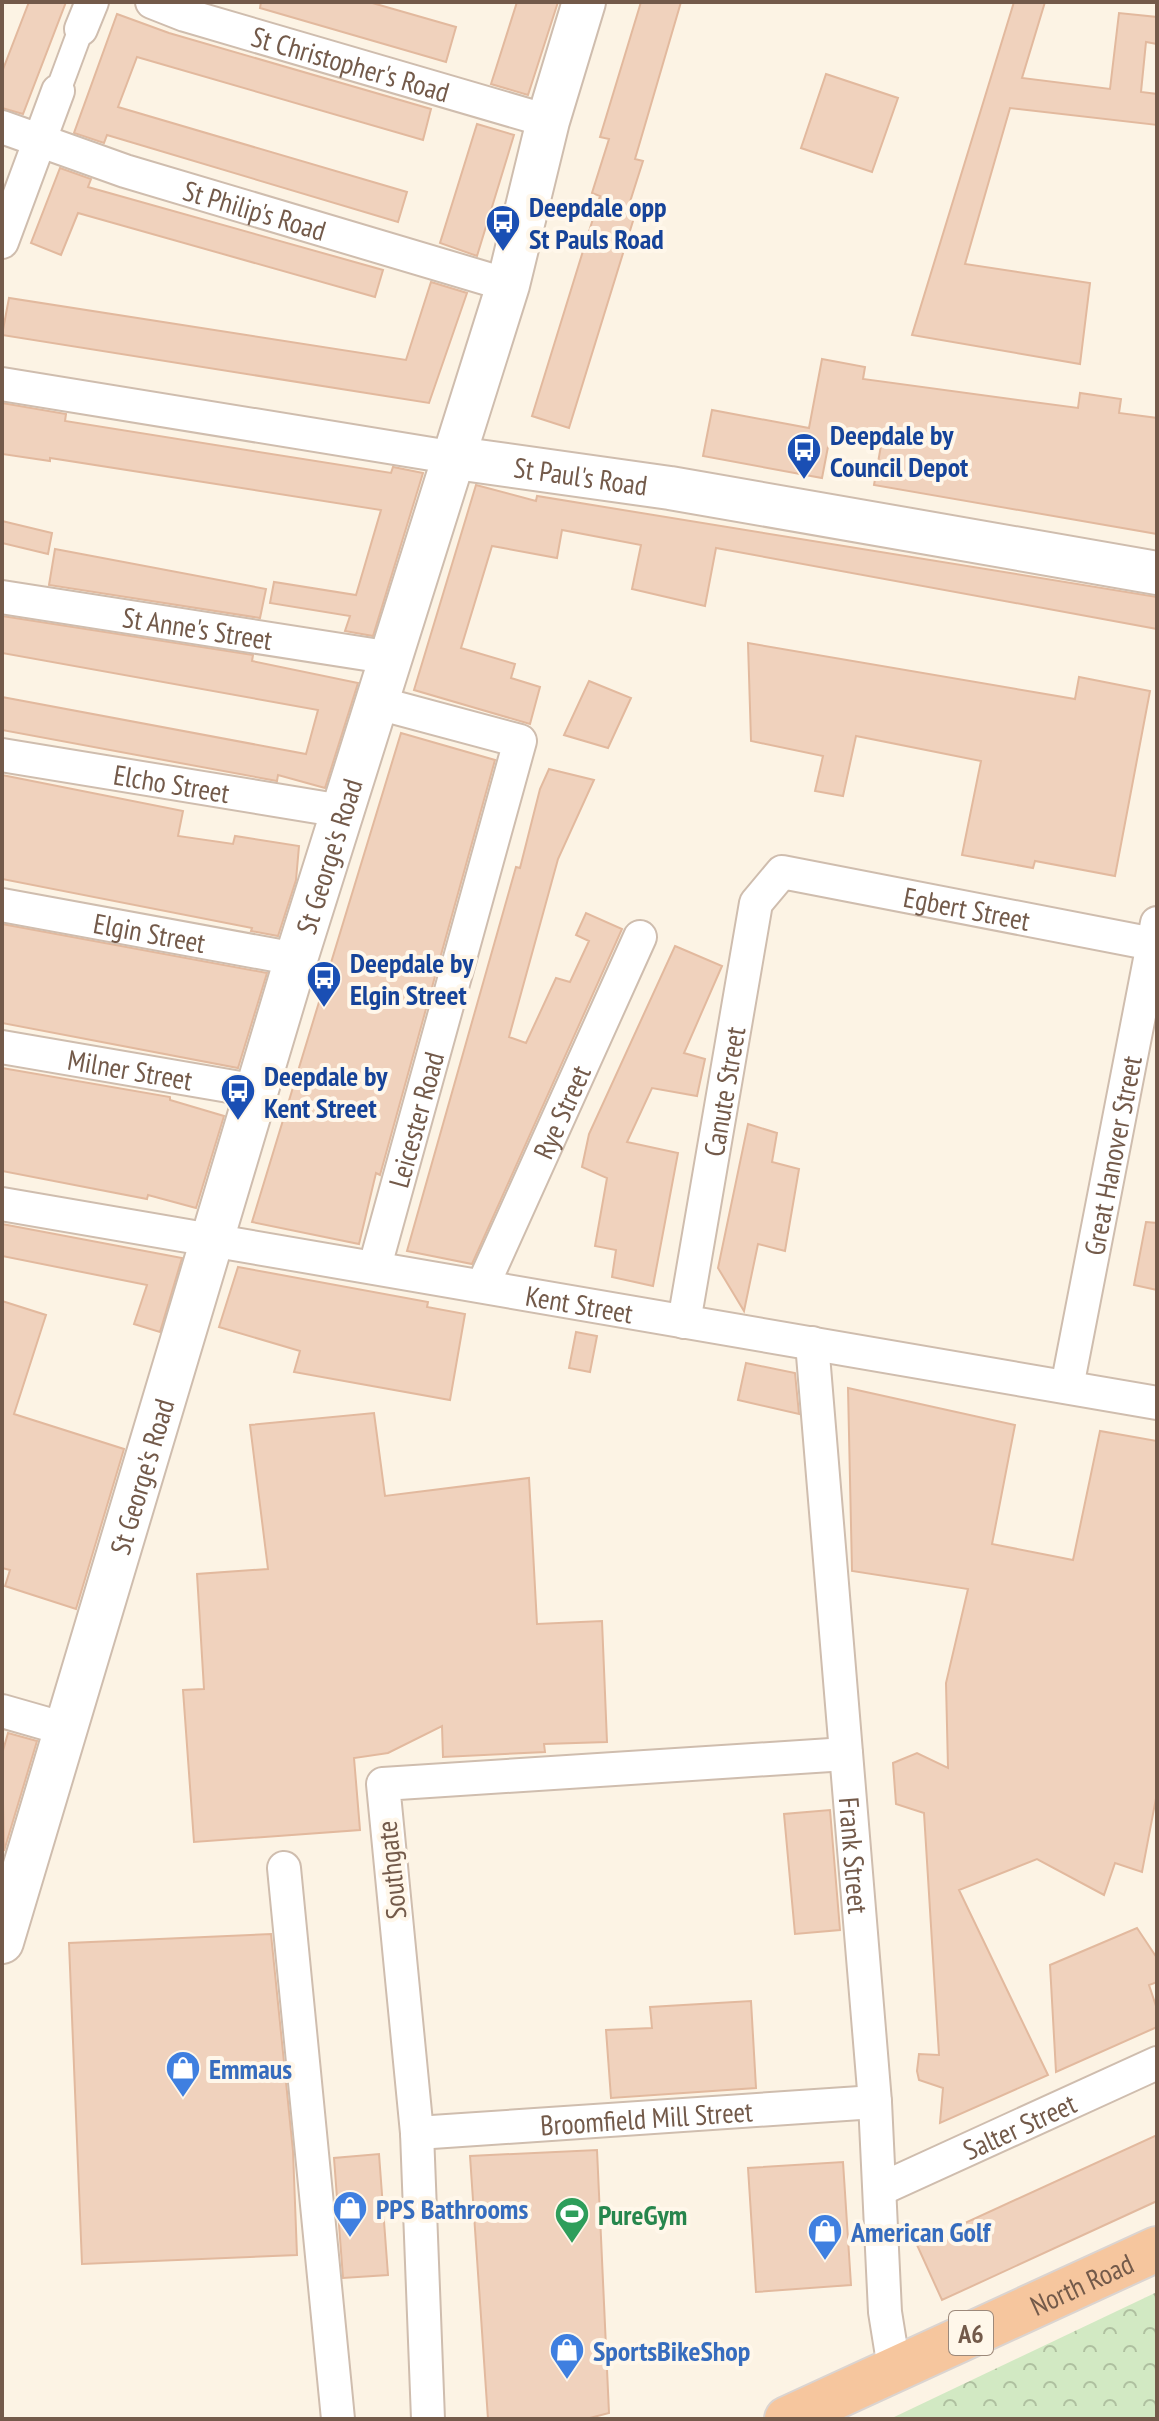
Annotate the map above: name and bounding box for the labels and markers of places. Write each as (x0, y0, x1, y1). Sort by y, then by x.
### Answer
place label: Deepdale opp St Pauls Road (529, 188, 667, 257)
bus stop icon: Deepdale opp St Pauls Road (484, 203, 522, 253)
place label: Deepdale by Council Depot (830, 416, 968, 485)
bus stop icon: Deepdale by Council Depot (785, 431, 823, 481)
place label: Deepdale by Elgin Street (350, 944, 474, 1013)
bus stop icon: Deepdale by Elgin Street (305, 959, 343, 1009)
place label: Deepdale by Kent Street (264, 1057, 388, 1126)
bus stop icon: Deepdale by Kent Street (219, 1072, 257, 1122)
shop icon: Emmaus (164, 2049, 202, 2099)
place label: Emmaus (209, 2050, 292, 2087)
shop icon: PPS Bathrooms (331, 2189, 369, 2239)
place label: PPS Bathrooms (376, 2190, 528, 2227)
sports icon: PureGym (553, 2195, 591, 2245)
place label: PureGym (598, 2196, 687, 2233)
shop icon: American Golf (806, 2212, 844, 2262)
place label: American Golf (850, 2213, 992, 2250)
shop icon: SportsBikeShop (548, 2331, 586, 2381)
place label: SportsBikeShop (593, 2332, 750, 2369)

